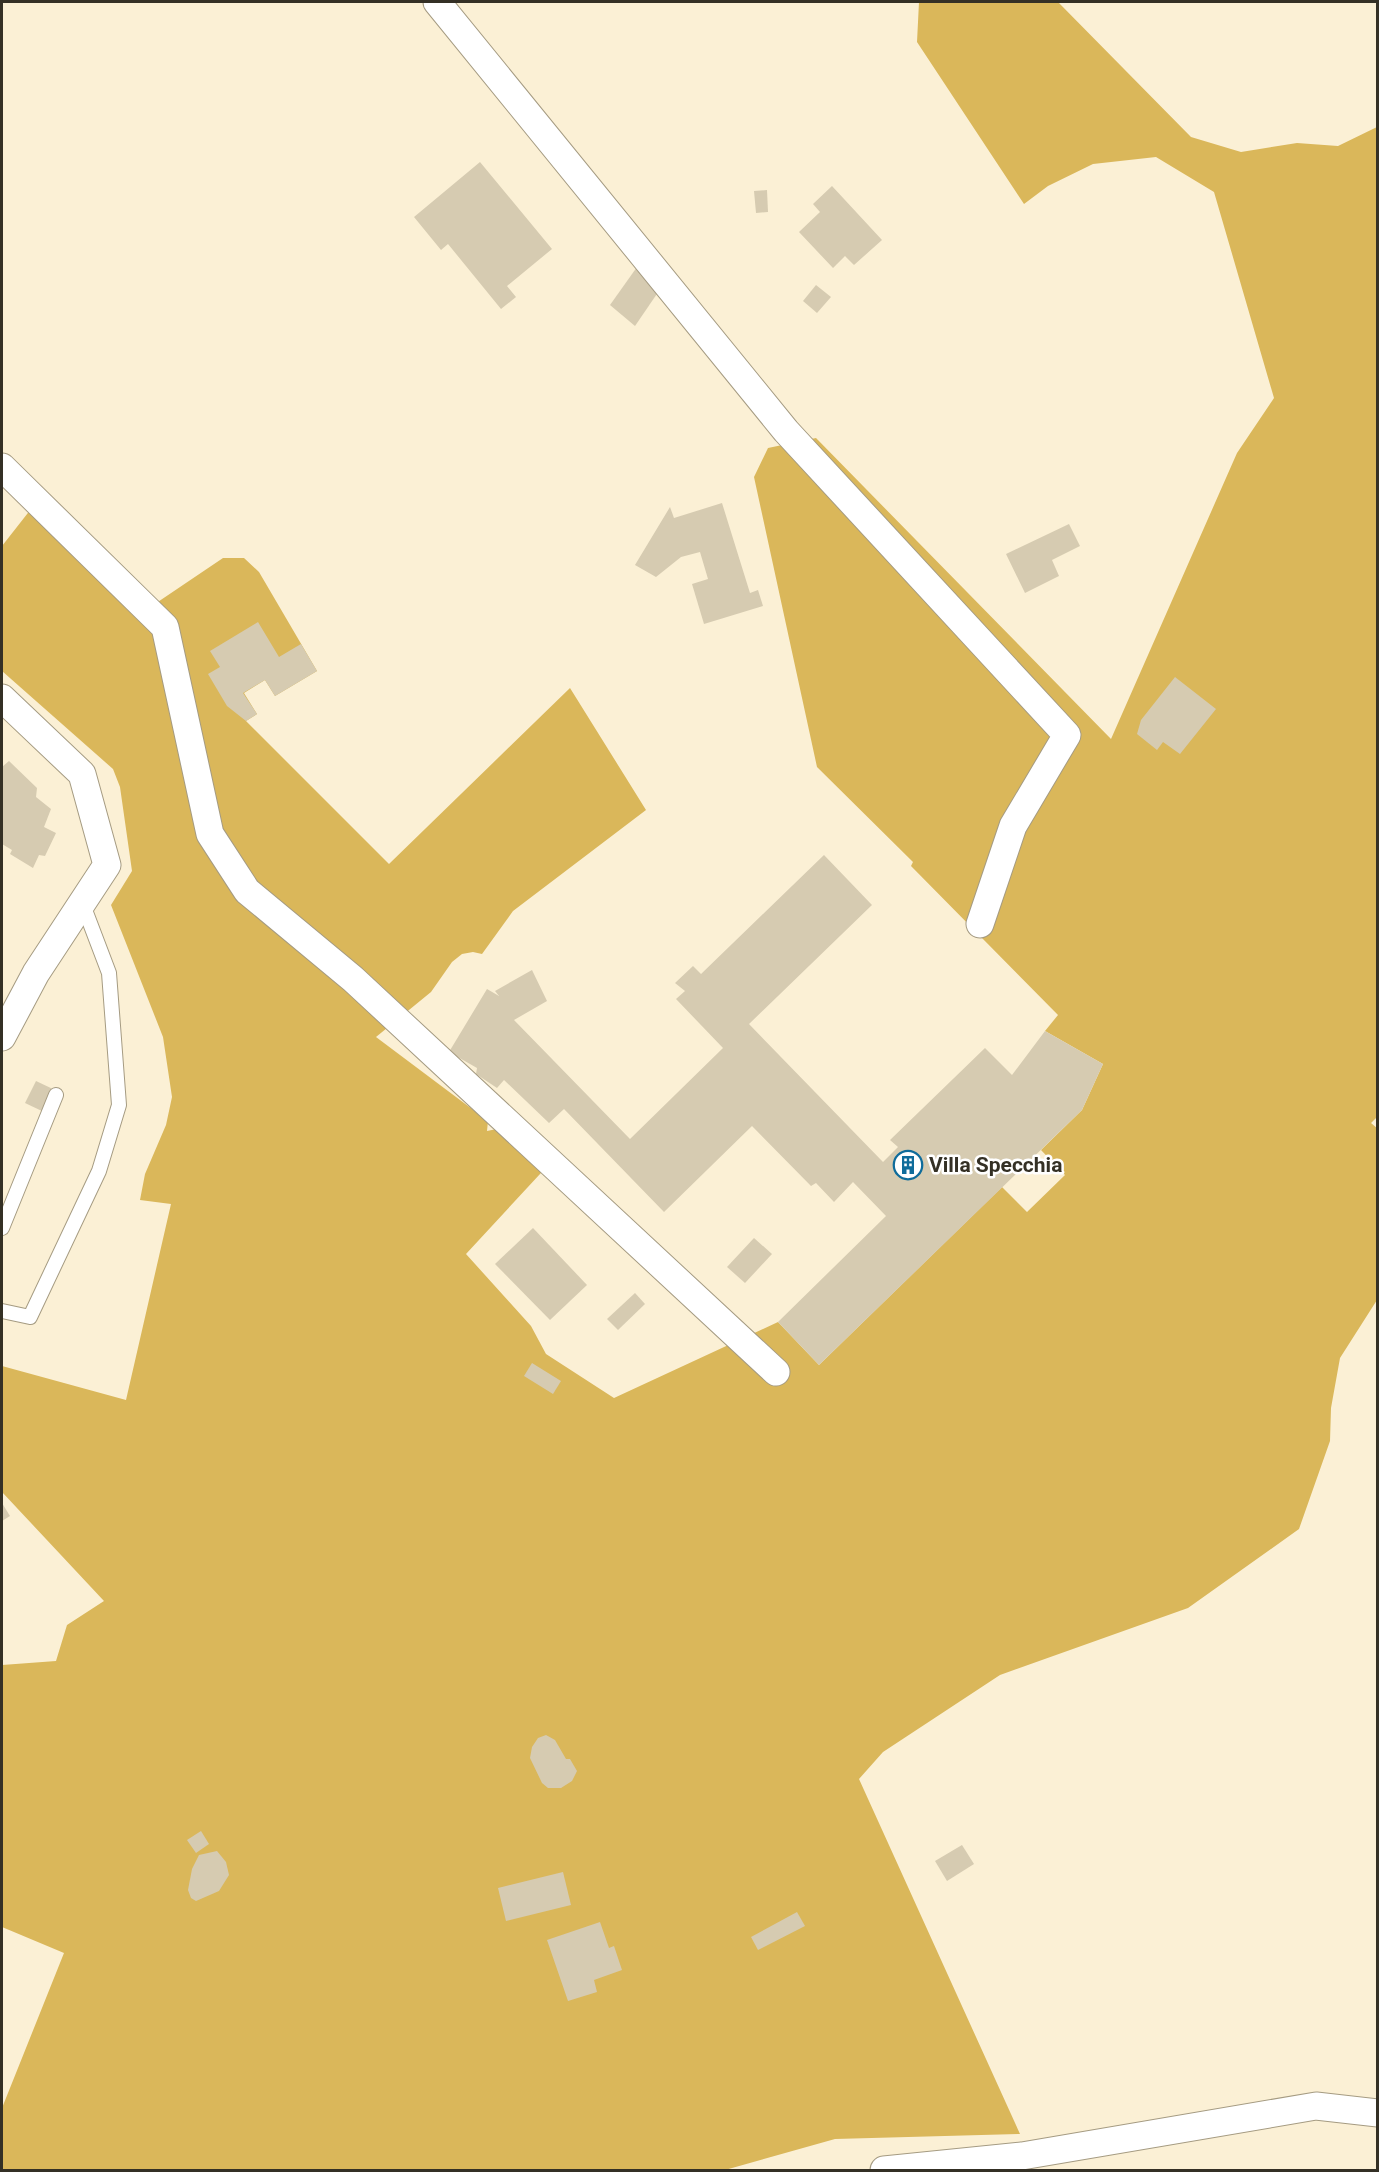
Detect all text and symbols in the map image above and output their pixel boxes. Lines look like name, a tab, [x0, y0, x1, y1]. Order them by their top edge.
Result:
building icon: Villa Specchia	[892, 1149, 924, 1181]
place label: Villa Specchia	[929, 1153, 1062, 1177]

